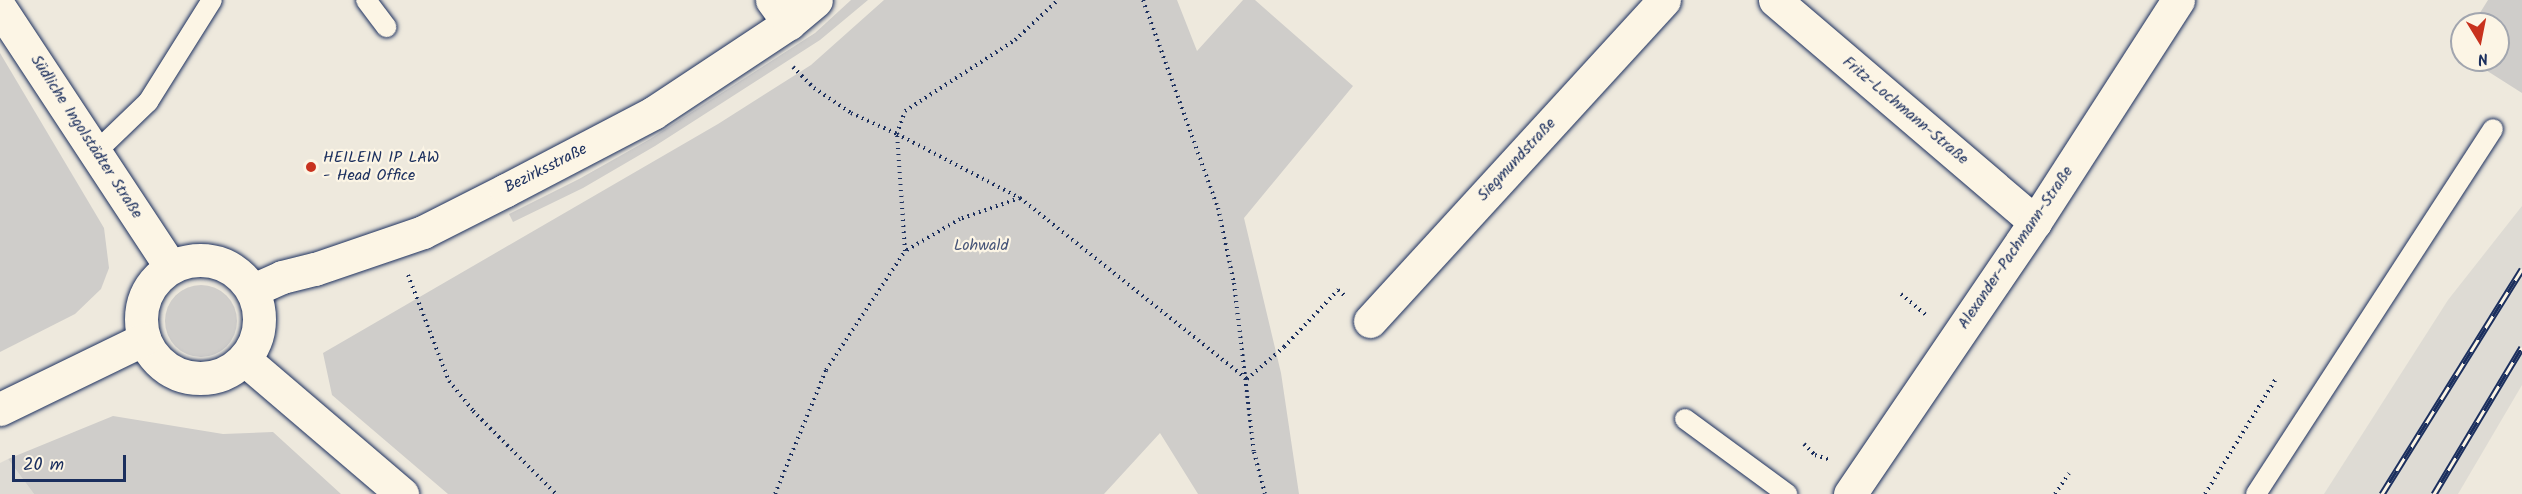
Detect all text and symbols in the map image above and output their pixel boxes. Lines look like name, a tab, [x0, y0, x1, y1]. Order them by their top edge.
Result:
north arrow	[2450, 12, 2510, 72]
text: N	[2476, 45, 2490, 71]
street label: Südliche Ingolstädter Straße	[26, 52, 146, 222]
street label: Fritz-Lochmann-Straße	[1838, 53, 1972, 169]
street label: Siegmundstraße	[1474, 115, 1560, 205]
street label: Bezirksstraße	[501, 140, 591, 198]
place label: HEILEIN IP LAW - Head Office	[323, 148, 439, 186]
marker: HEILEIN IP LAW - Head Office	[304, 160, 318, 174]
street label: Alexander-Pachmann-Straße	[1954, 163, 2078, 333]
park label: Lohwald	[954, 236, 1008, 256]
scale bar	[15, 443, 129, 481]
text: 20 m	[23, 451, 64, 480]

